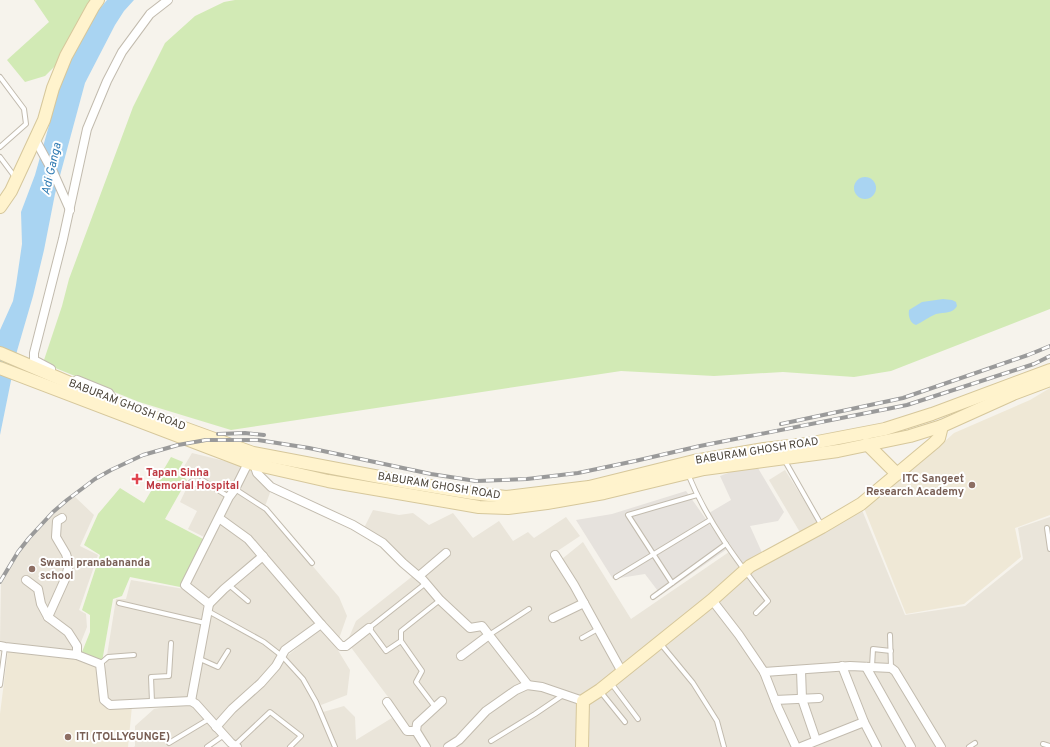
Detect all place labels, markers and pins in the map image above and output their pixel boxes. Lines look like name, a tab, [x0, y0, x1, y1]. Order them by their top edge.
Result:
place label: Tapan Sinha Memorial Hospital	[146, 466, 239, 493]
place label: ITC Sangeet Research Academy	[866, 472, 964, 499]
marker: Tapan Sinha Memorial Hospital	[131, 473, 143, 485]
marker: ITC Sangeet Research Academy	[967, 480, 977, 490]
place label: Swami pranabananda school	[40, 556, 150, 583]
marker: Swami pranabananda school	[27, 564, 37, 574]
place label: ITI (TOLLYGUNGE)	[76, 730, 170, 744]
marker: ITI (TOLLYGUNGE)	[63, 732, 73, 742]

